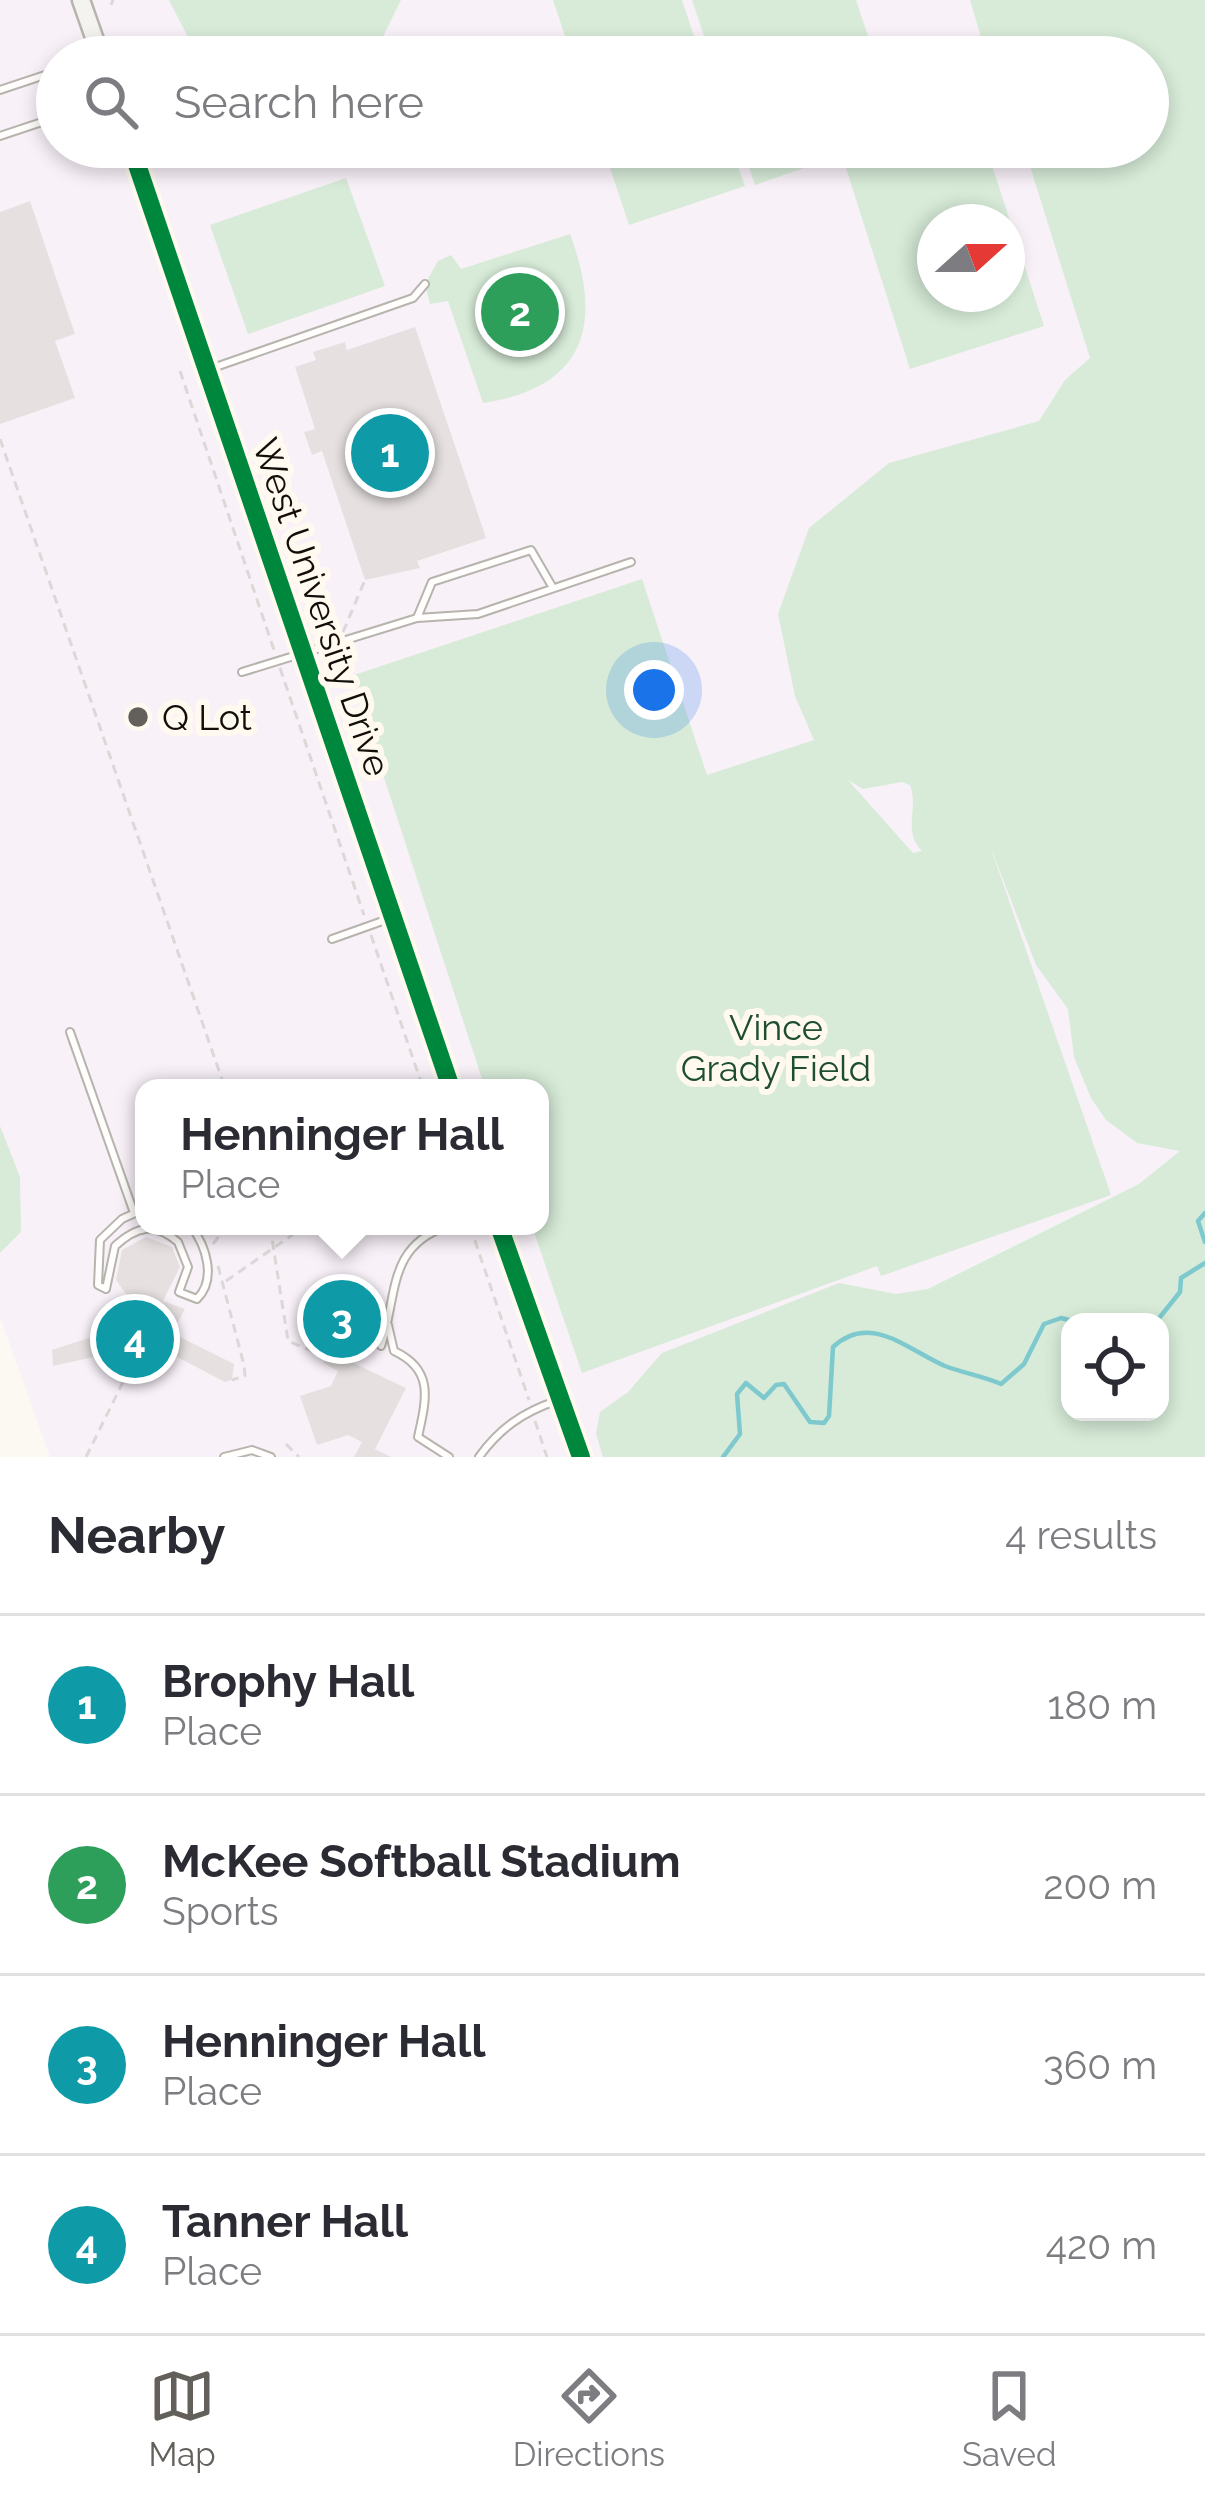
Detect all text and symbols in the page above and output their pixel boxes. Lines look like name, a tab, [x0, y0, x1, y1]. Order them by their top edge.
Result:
search box	[36, 36, 1169, 168]
icon: search	[78, 69, 144, 135]
text: Search here	[174, 76, 424, 129]
north arrow	[917, 204, 1025, 312]
pin: 2	[481, 267, 559, 357]
pin: 1	[351, 408, 429, 498]
street label: West University Drive	[245, 433, 399, 781]
your location	[624, 660, 684, 720]
place label: Q Lot	[162, 696, 252, 738]
marker: Q Lot	[125, 704, 151, 730]
park label: Vince Grady Field	[681, 1006, 871, 1089]
popup	[135, 1079, 549, 1235]
text: Henninger Hall	[180, 1108, 504, 1161]
text: Place	[180, 1161, 281, 1207]
pin: 3	[303, 1274, 381, 1364]
pin: 4	[96, 1294, 174, 1384]
map controls	[1061, 1313, 1169, 1421]
button: locate	[1061, 1313, 1169, 1421]
text: Nearby	[48, 1505, 225, 1565]
text: 4 results	[1005, 1512, 1157, 1558]
text: Brophy Hall	[162, 1655, 414, 1708]
text: 1	[77, 1682, 97, 1728]
text: 180 m	[1048, 1682, 1157, 1728]
text: Place	[162, 1708, 262, 1754]
text: McKee Softball Stadium	[162, 1835, 681, 1888]
text: 2	[76, 1862, 98, 1908]
text: 200 m	[1043, 1862, 1157, 1908]
text: Sports	[162, 1888, 279, 1934]
text: Henninger Hall	[162, 2015, 485, 2068]
text: 3	[76, 2042, 98, 2088]
text: 360 m	[1043, 2042, 1157, 2088]
text: Place	[162, 2068, 262, 2114]
text: Tanner Hall	[162, 2195, 408, 2248]
text: 4	[76, 2222, 98, 2268]
text: 420 m	[1046, 2222, 1157, 2268]
text: Place	[162, 2248, 262, 2294]
tab: Map	[149, 2363, 216, 2474]
tab: Directions	[513, 2363, 665, 2474]
tab: Saved	[962, 2363, 1056, 2474]

